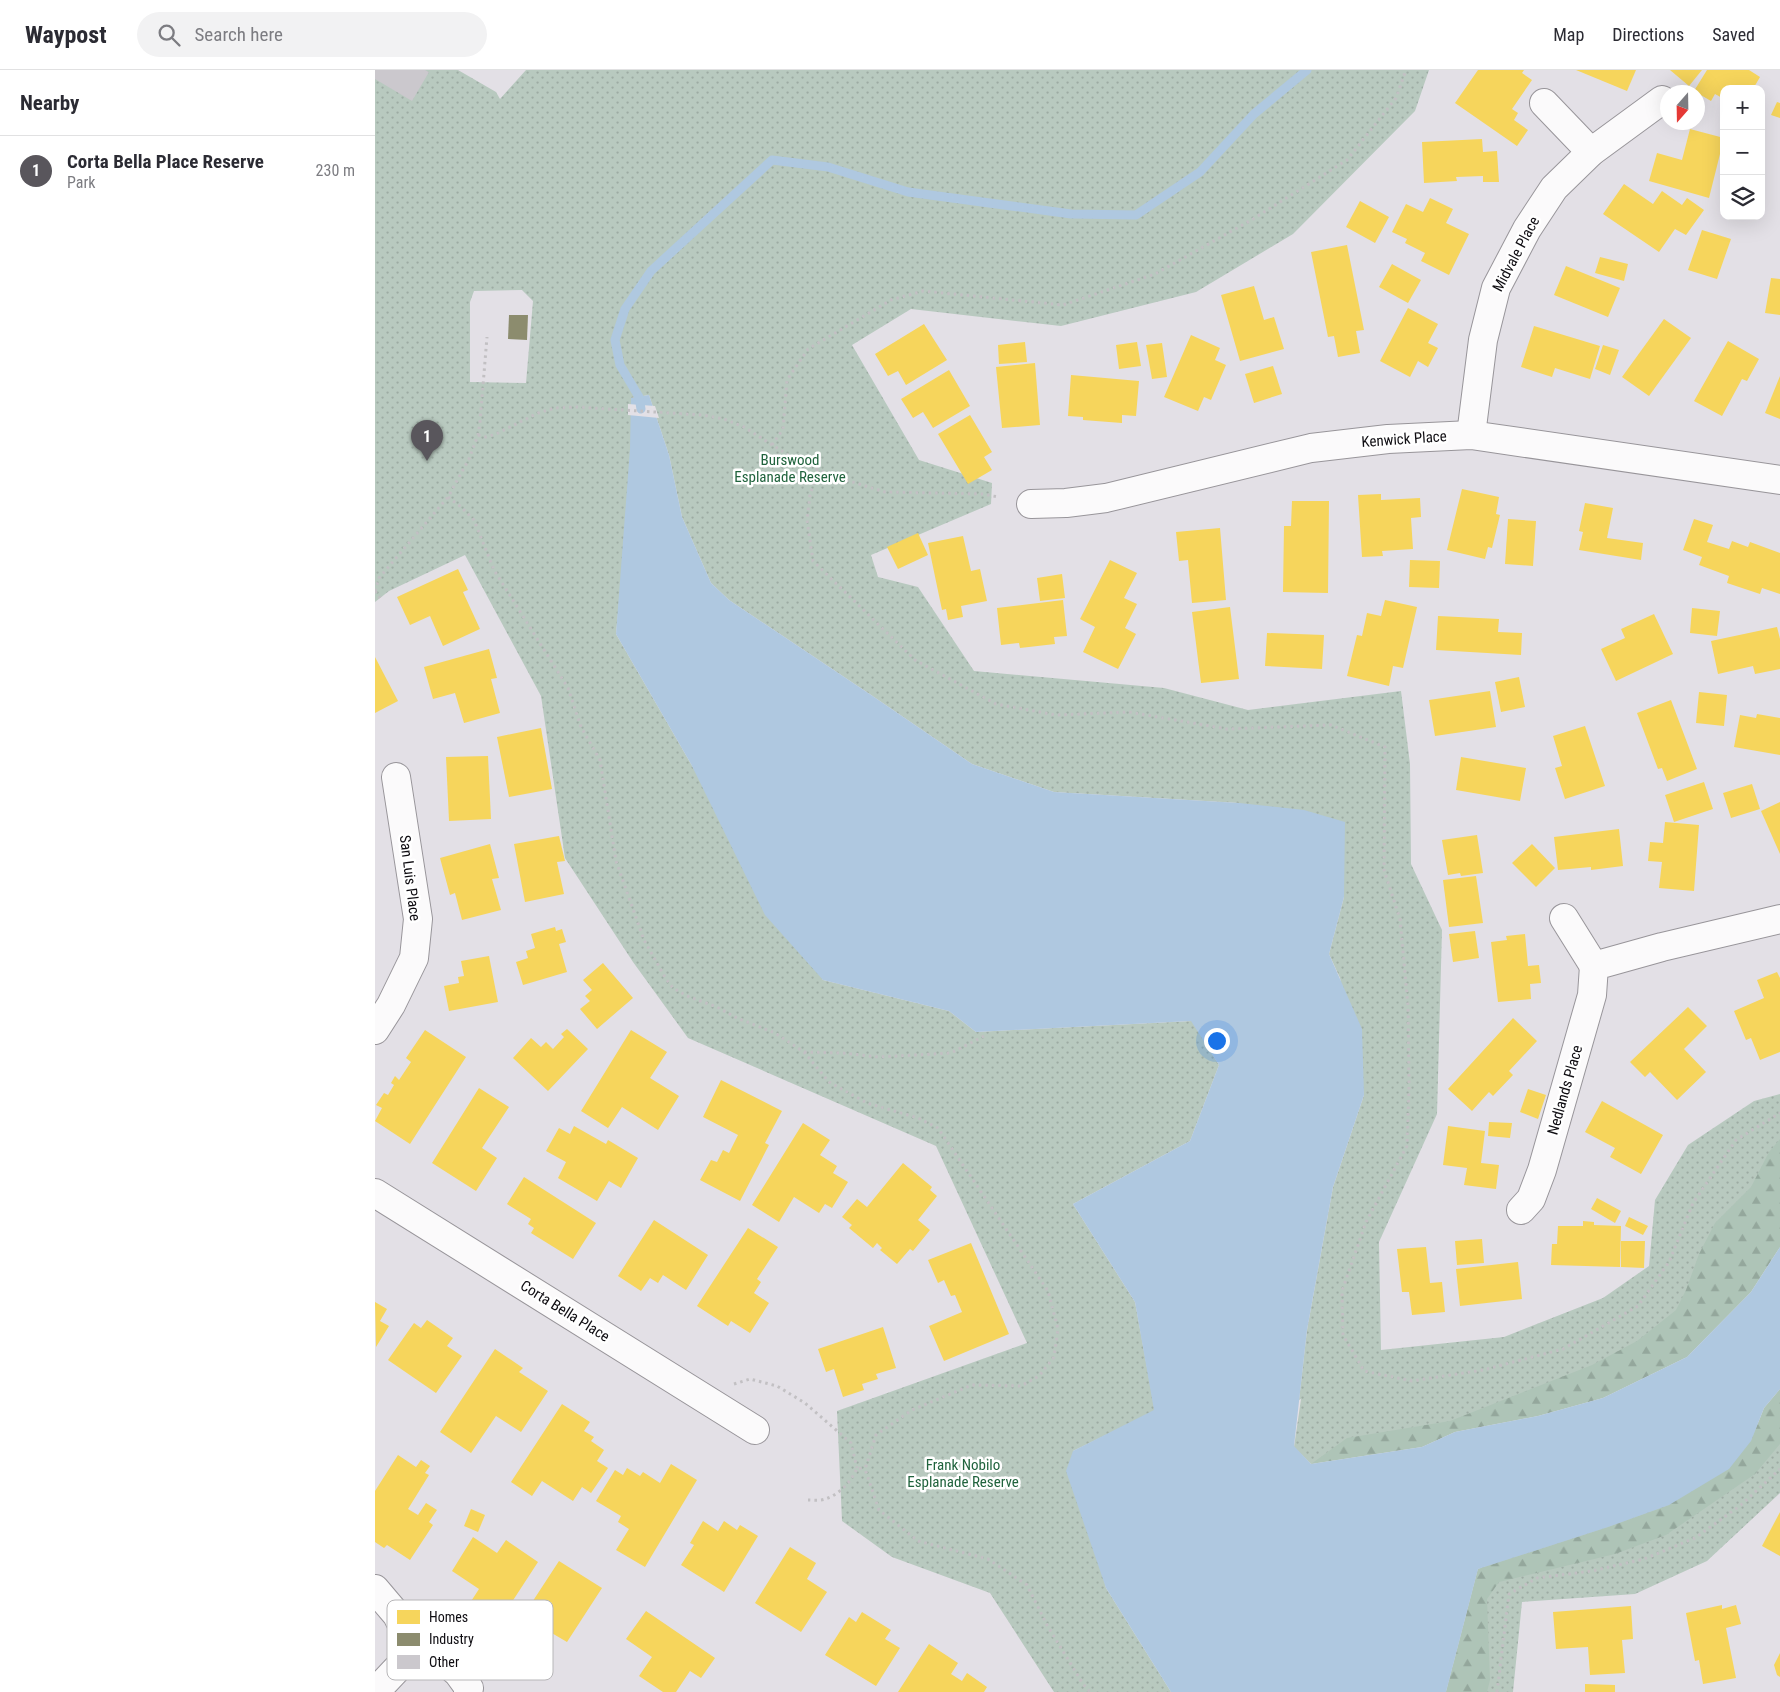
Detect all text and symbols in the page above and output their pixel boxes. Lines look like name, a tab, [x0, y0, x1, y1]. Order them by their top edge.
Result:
search box	[137, 12, 487, 57]
text: Waypost	[25, 21, 107, 49]
icon: search	[155, 21, 183, 49]
text: Search here	[195, 23, 283, 46]
text: Map	[1553, 24, 1584, 45]
text: Directions	[1612, 24, 1684, 45]
text: Saved	[1712, 24, 1755, 45]
north arrow	[1660, 85, 1705, 130]
map controls	[1720, 85, 1765, 220]
button: +	[1720, 85, 1765, 130]
text: Nearby	[20, 91, 79, 115]
button: −	[1720, 130, 1765, 175]
text: Corta Bella Place Reserve	[67, 150, 264, 173]
text: 1	[32, 161, 40, 180]
text: 230 m	[316, 161, 355, 180]
text: Park	[67, 173, 96, 192]
button: layers	[1720, 175, 1765, 220]
street label: Midvale Place	[1489, 213, 1543, 295]
pin: 1	[411, 420, 443, 461]
street label: Kenwick Place	[1361, 427, 1447, 451]
park label: Burswood Esplanade Reserve	[734, 451, 846, 486]
street label: San Luis Place	[396, 834, 424, 922]
your location	[1204, 1028, 1230, 1054]
street label: Nedlands Place	[1544, 1043, 1586, 1137]
street label: Corta Bella Place	[517, 1276, 613, 1346]
park label: Frank Nobilo Esplanade Reserve	[907, 1456, 1019, 1491]
legend	[387, 1600, 553, 1680]
text: Homes	[429, 1609, 468, 1625]
text: Industry	[429, 1631, 474, 1647]
text: Other	[429, 1654, 459, 1670]

